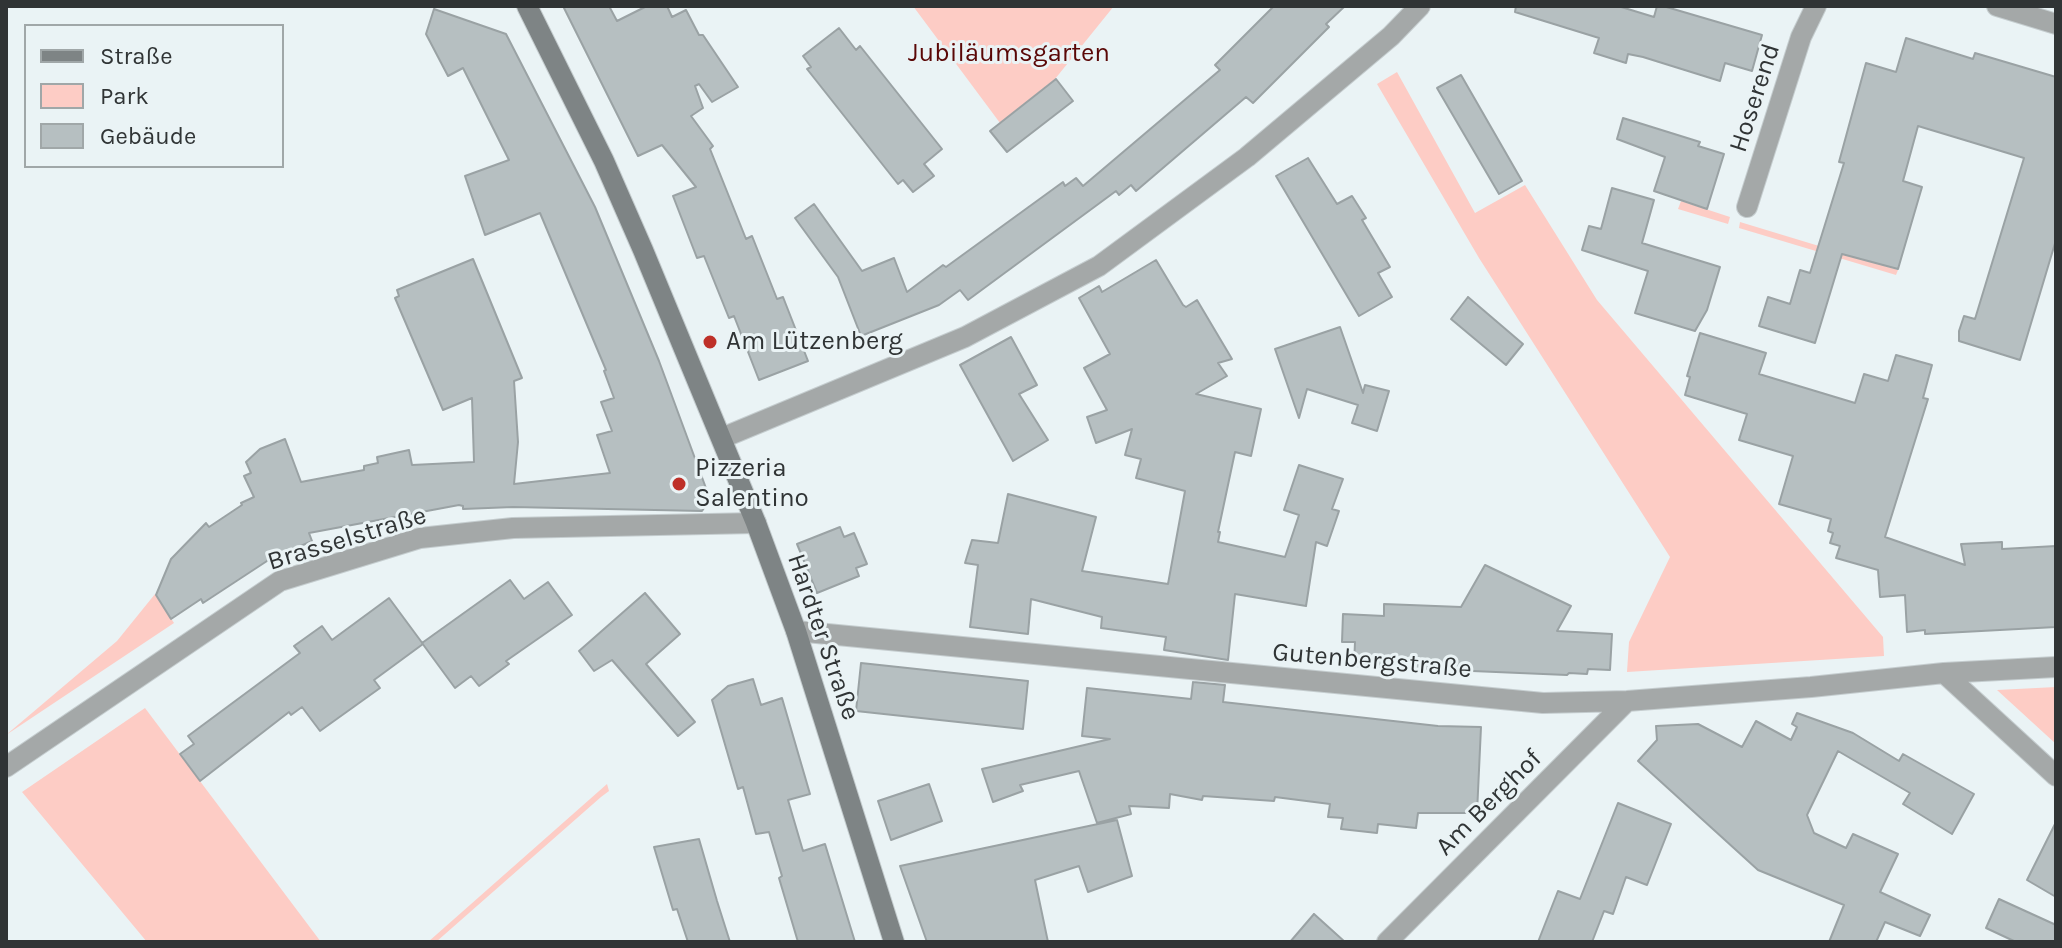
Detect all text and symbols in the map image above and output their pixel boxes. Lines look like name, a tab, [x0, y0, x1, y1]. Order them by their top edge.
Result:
legend	[24, 24, 284, 168]
park label: Jubiläumsgarten	[908, 38, 1110, 70]
street label: Hoserend	[1723, 40, 1787, 156]
text: Straße	[100, 42, 172, 70]
text: Park	[100, 82, 149, 110]
text: Gebäude	[100, 122, 196, 150]
place label: Am Lützenberg	[726, 326, 903, 358]
marker: Am Lützenberg	[701, 333, 719, 351]
place label: Pizzeria Salentino	[695, 453, 809, 514]
marker: Pizzeria Salentino	[670, 475, 688, 493]
street label: Brasselstraße	[264, 500, 430, 578]
street label: Hardter Straße	[780, 550, 866, 724]
street label: Gutenbergstraße	[1271, 637, 1473, 685]
street label: Am Berghof	[1429, 743, 1549, 863]

